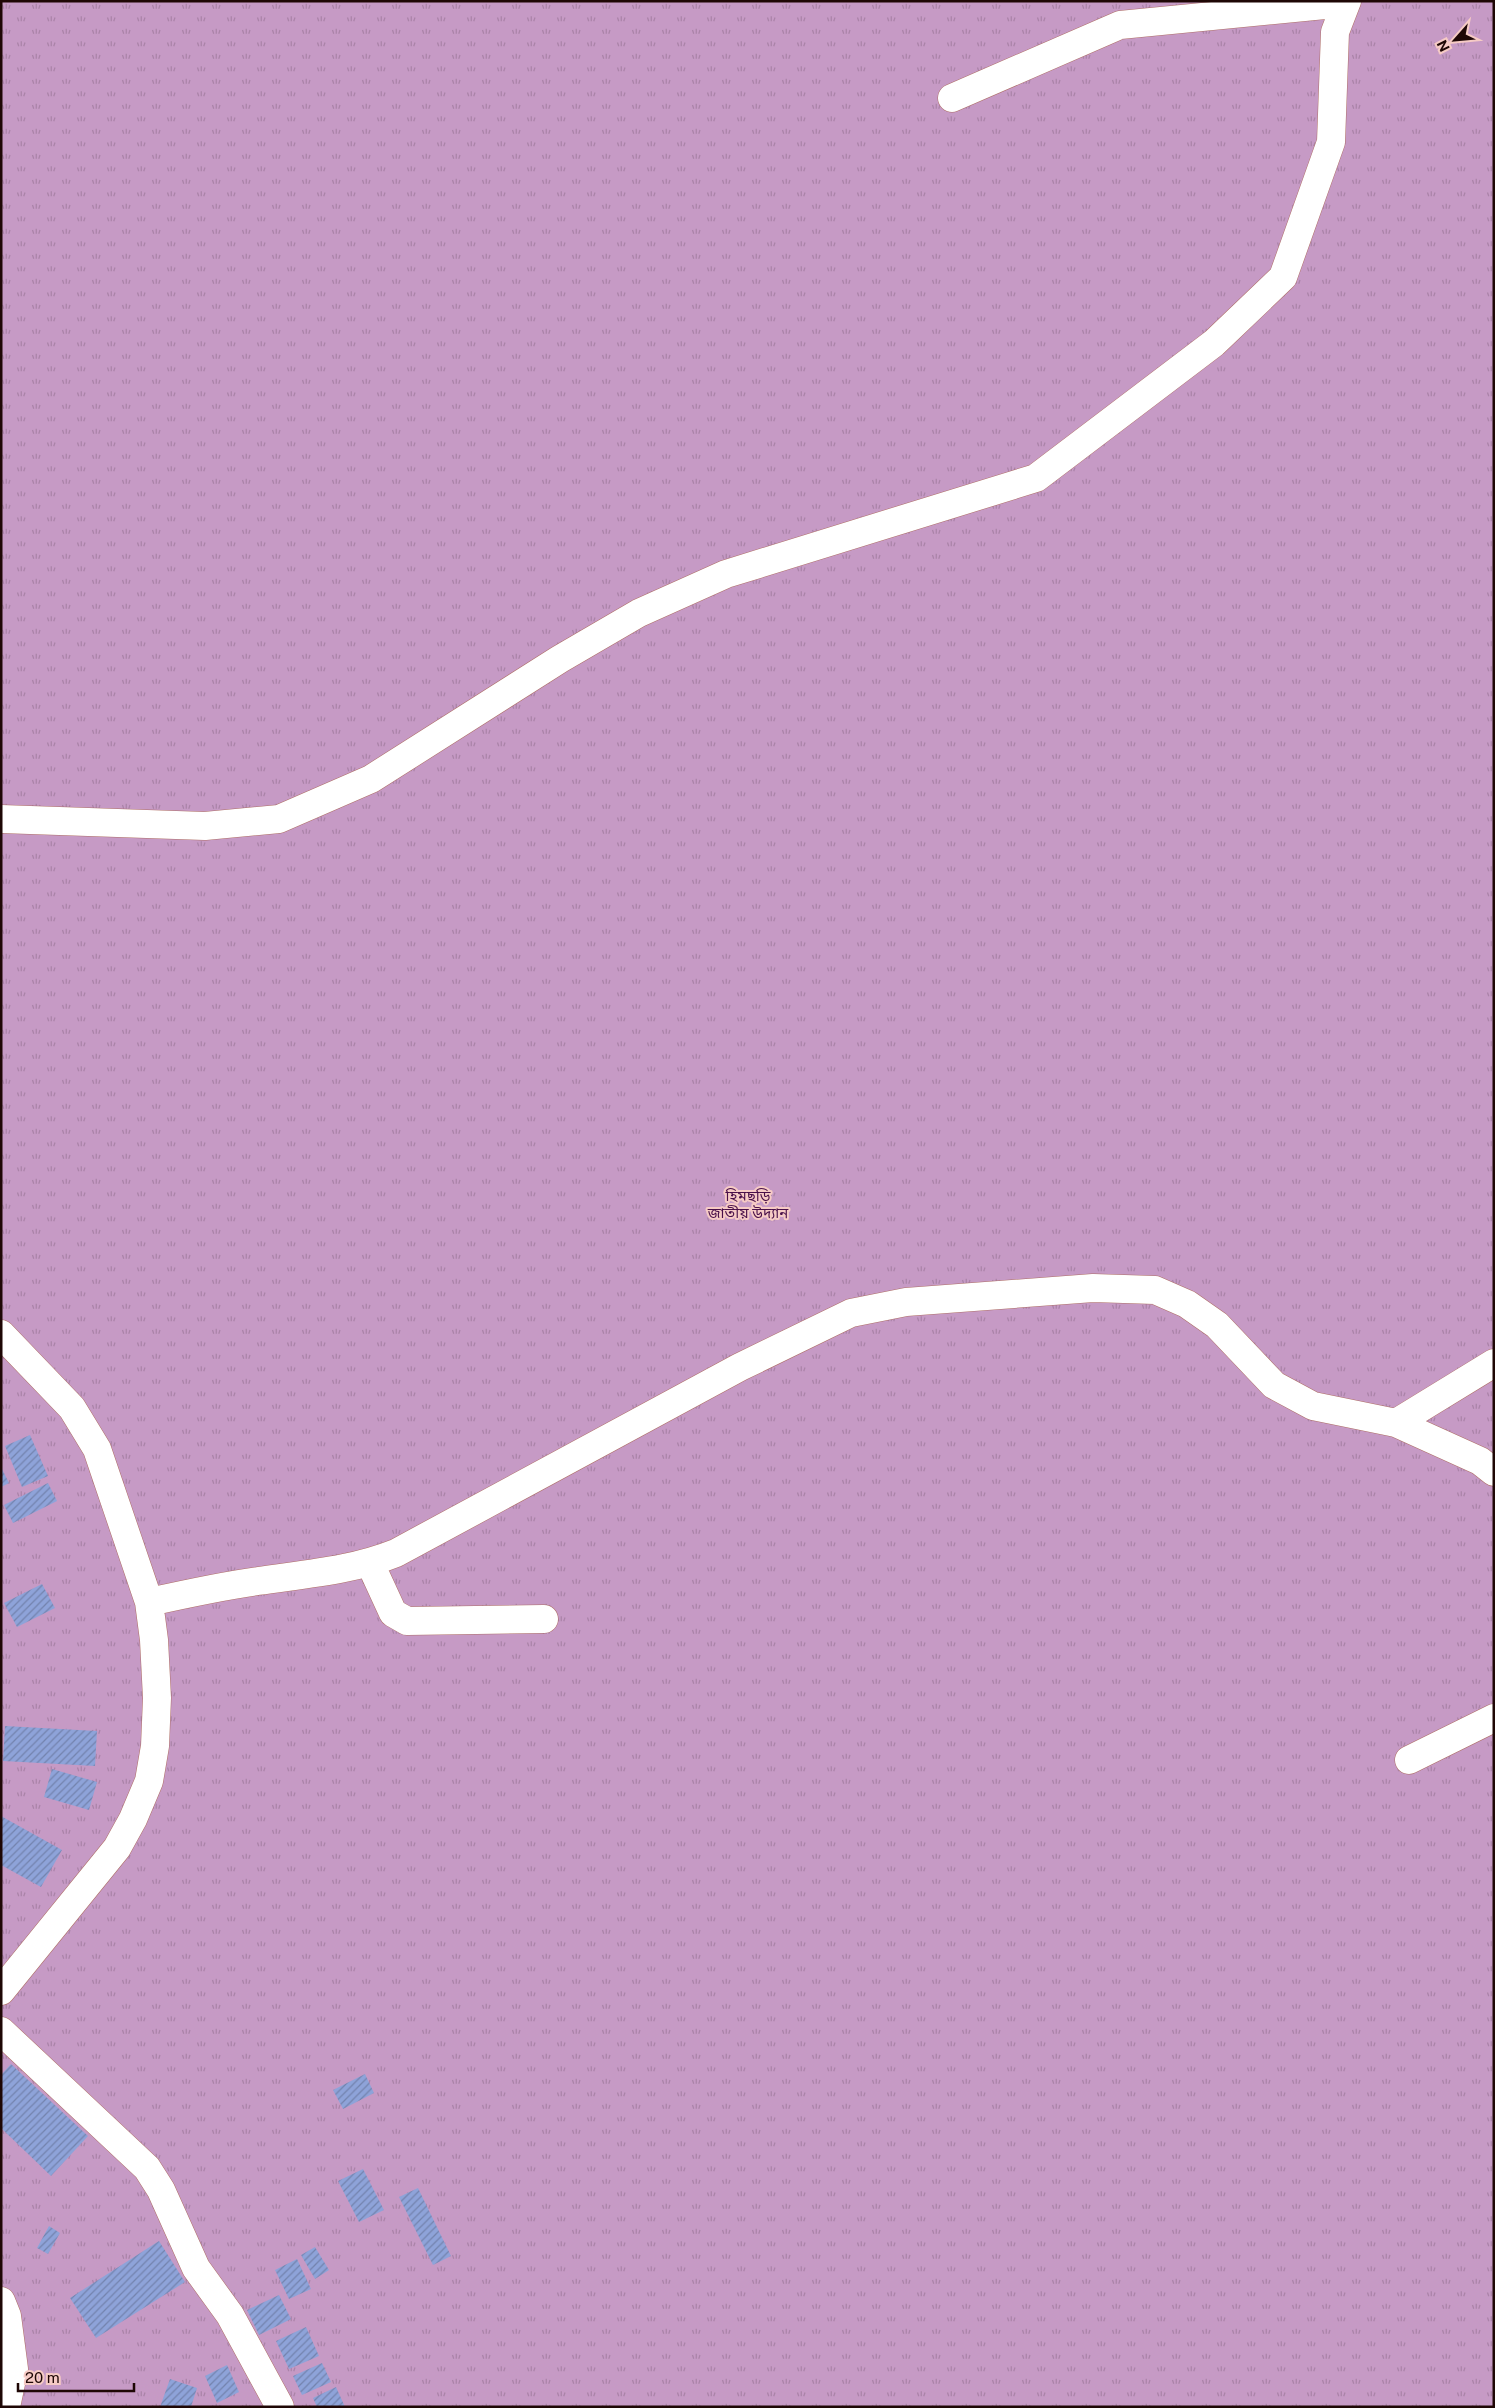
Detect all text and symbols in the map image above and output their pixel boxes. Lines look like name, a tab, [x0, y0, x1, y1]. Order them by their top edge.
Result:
north arrow	[1430, 15, 1480, 65]
text: N	[1434, 37, 1453, 54]
park label: হিমছড়ি জাতীয় উদ্যান	[707, 1187, 789, 1221]
scale bar	[18, 2360, 134, 2392]
text: 20 m	[25, 2369, 60, 2386]

